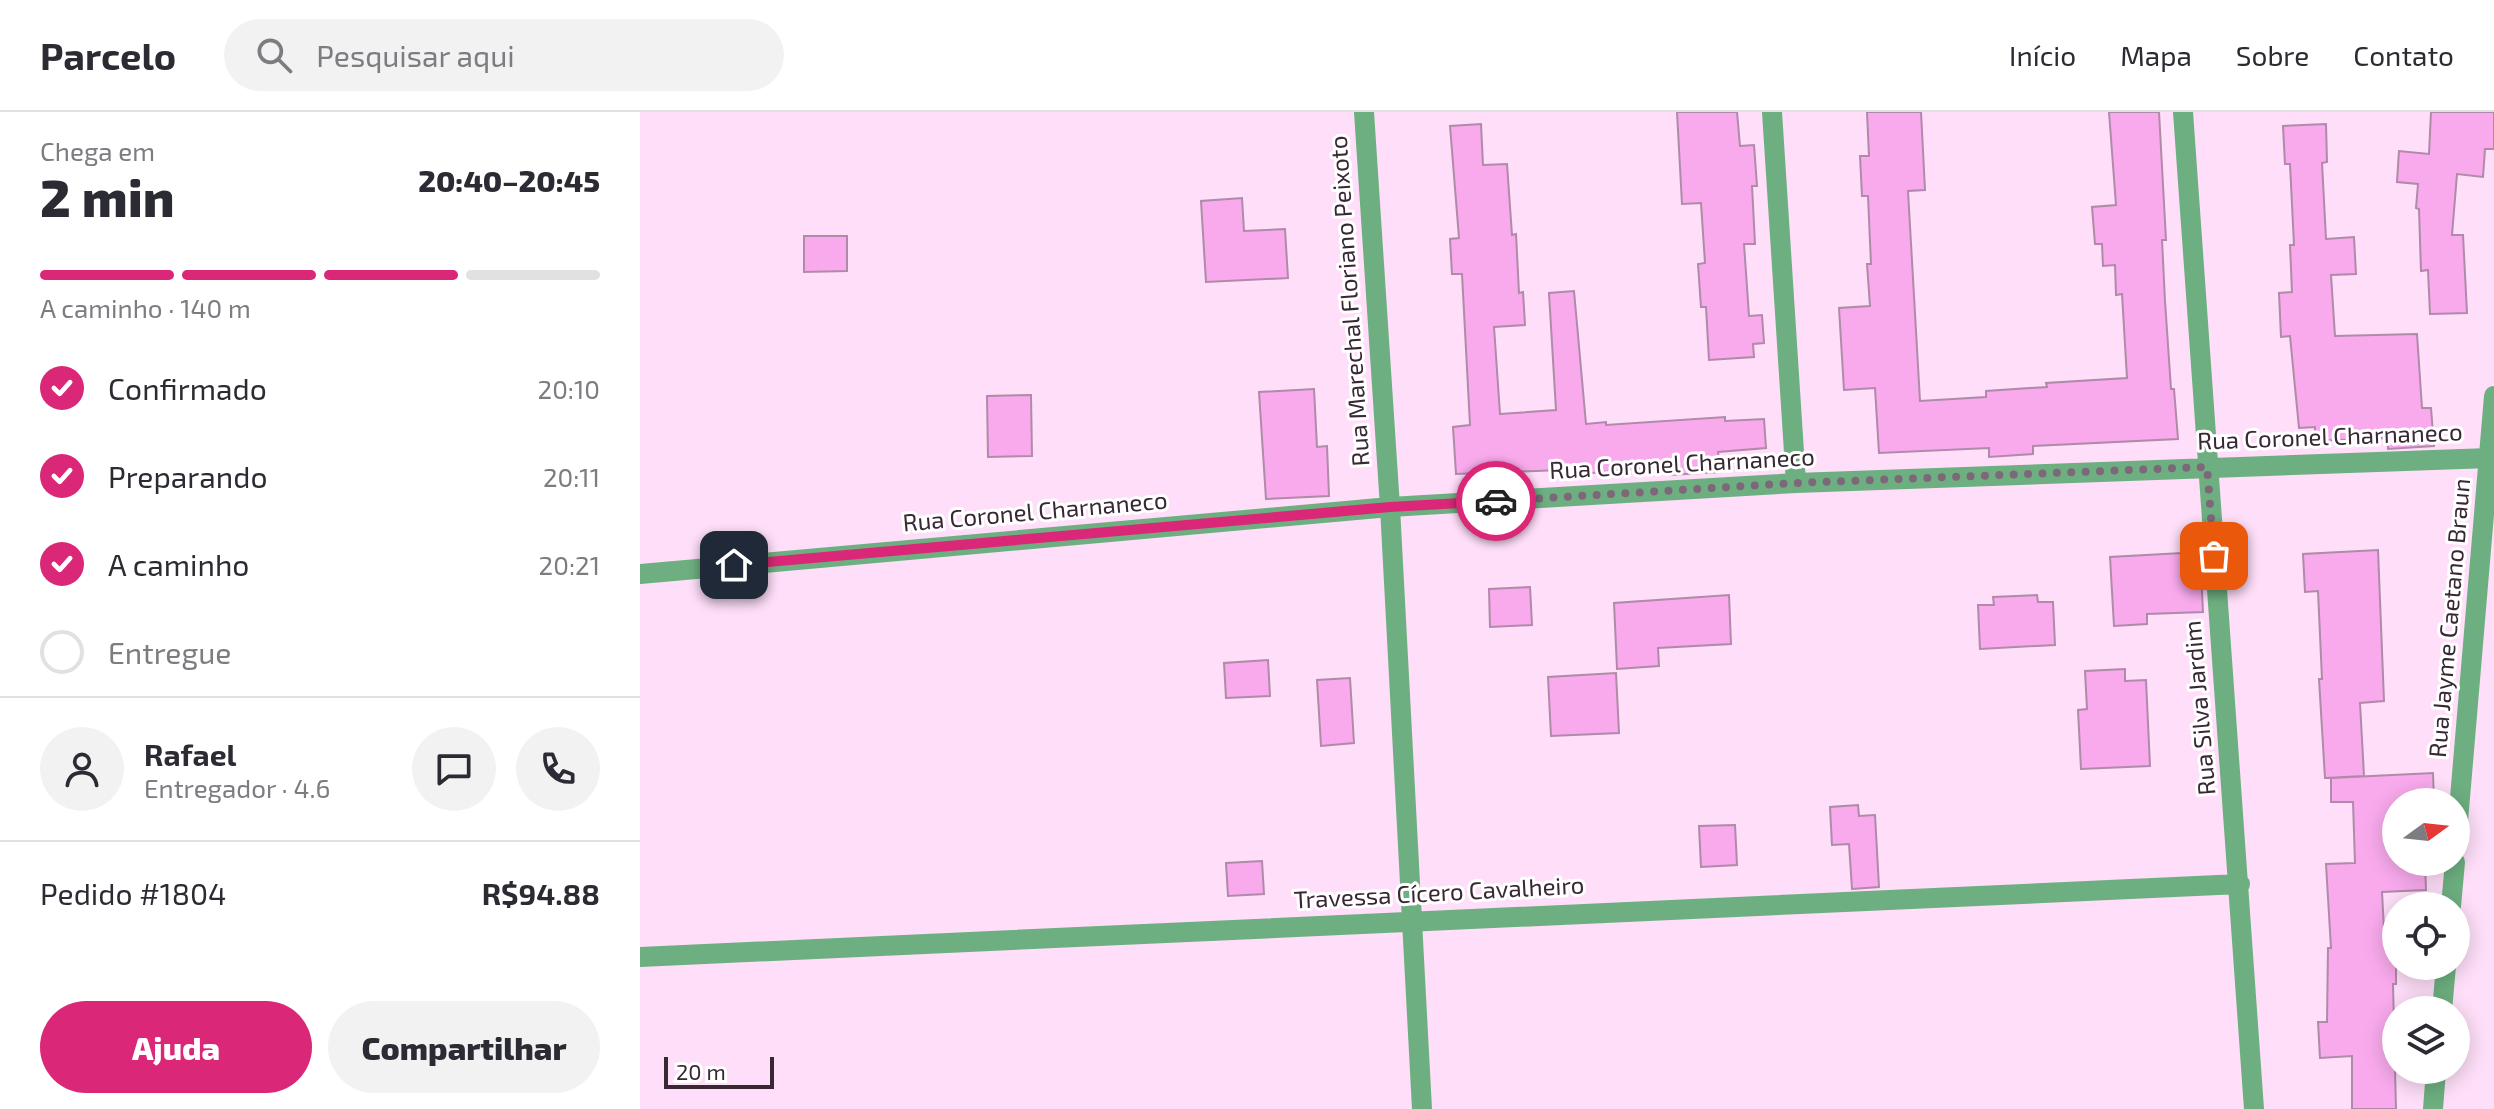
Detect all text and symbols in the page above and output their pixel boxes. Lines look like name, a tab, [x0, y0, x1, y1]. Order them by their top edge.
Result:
search box	[224, 19, 784, 91]
text: Parcelo	[40, 32, 176, 78]
icon: search	[252, 33, 296, 77]
text: Pesquisar aqui	[316, 37, 515, 73]
text: Início	[2009, 38, 2076, 72]
text: Mapa	[2120, 38, 2192, 72]
text: Sobre	[2236, 38, 2309, 72]
text: Contato	[2353, 38, 2454, 72]
text: Chega em	[40, 135, 155, 166]
street label: Rua Marechal Floriano Peixoto	[1322, 135, 1375, 467]
text: 20:40–20:45	[418, 162, 600, 198]
text: 2 min	[40, 165, 175, 227]
text: A caminho · 140 m	[40, 292, 251, 323]
icon: check	[40, 366, 84, 410]
text: Confirmado	[108, 370, 267, 406]
text: 20:10	[538, 373, 600, 404]
street label: Rua Coronel Charnaneco	[2197, 416, 2463, 455]
street label: Rua Coronel Charnaneco	[1549, 441, 1815, 484]
icon: check	[40, 454, 84, 498]
text: Preparando	[108, 458, 267, 494]
text: 20:11	[543, 461, 600, 492]
courier	[1456, 461, 1536, 541]
street label: Rua Jayme Caetano Braun	[2422, 477, 2475, 759]
icon: car	[1474, 479, 1518, 523]
street label: Rua Coronel Charnaneco	[901, 484, 1168, 537]
pin	[2180, 522, 2248, 590]
pin	[700, 531, 768, 599]
icon: bag	[2192, 534, 2236, 578]
icon: check	[40, 542, 84, 586]
icon: home	[712, 543, 756, 587]
text: A caminho	[108, 546, 249, 582]
text: 20:21	[539, 549, 600, 580]
street label: Rua Silva Jardim	[2176, 620, 2221, 797]
text: Entregue	[108, 634, 231, 670]
button: person	[40, 727, 124, 811]
button: chat	[412, 727, 496, 811]
button: phone	[516, 727, 600, 811]
text: Rafael	[144, 736, 236, 772]
text: Entregador · 4.6	[144, 772, 330, 803]
north arrow	[2382, 788, 2470, 876]
map controls	[2382, 788, 2470, 1084]
street label: Travessa Cícero Cavalheiro	[1293, 869, 1585, 914]
text: Pedido #1804	[40, 875, 226, 911]
text: R$94.88	[482, 875, 600, 911]
button: locate	[2382, 892, 2470, 980]
button: layers	[2382, 996, 2470, 1084]
button: Ajuda	[40, 1001, 312, 1093]
button: Compartilhar	[328, 1001, 600, 1093]
scale bar	[664, 1053, 774, 1089]
text: 20 m	[676, 1058, 726, 1084]

